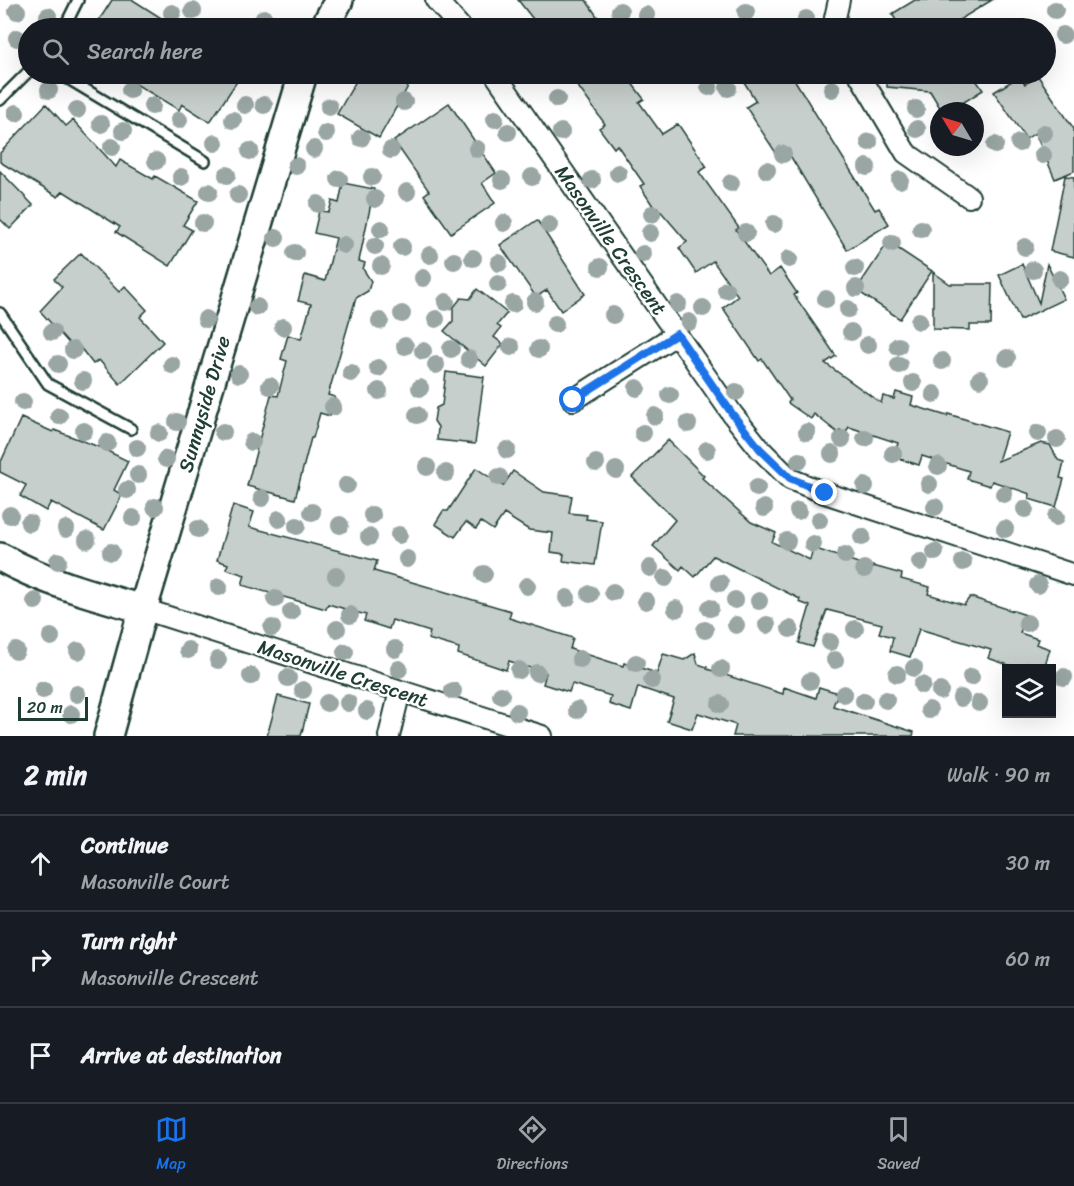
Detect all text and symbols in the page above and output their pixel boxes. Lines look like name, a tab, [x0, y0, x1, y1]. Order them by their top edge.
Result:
search box	[18, 18, 1056, 84]
text: Search here	[87, 32, 203, 71]
icon: search	[39, 35, 72, 68]
north arrow	[930, 102, 984, 156]
street label: Masonville Crescent	[545, 158, 676, 323]
street label: Sunnyside Drive	[168, 332, 241, 476]
route start	[559, 386, 585, 412]
route end	[811, 479, 837, 505]
street label: Masonville Crescent	[253, 629, 433, 718]
map controls	[1002, 664, 1056, 718]
button: layers	[1002, 664, 1056, 718]
text: 20 m	[27, 693, 63, 722]
scale bar	[18, 694, 88, 722]
text: 2 min	[24, 752, 87, 798]
text: Walk · 90 m	[947, 758, 1050, 793]
text: Continue	[81, 826, 169, 865]
text: 30 m	[1006, 846, 1050, 881]
icon: ahead	[24, 847, 57, 880]
text: Masonville Court	[81, 865, 230, 900]
text: Turn right	[81, 922, 176, 961]
text: 60 m	[1005, 942, 1050, 977]
icon: right	[24, 943, 57, 976]
text: Masonville Crescent	[81, 961, 259, 996]
text: Arrive at destination	[81, 1036, 282, 1075]
icon: arrive	[24, 1039, 57, 1072]
tab: Map	[155, 1113, 188, 1178]
tab: Directions	[497, 1113, 568, 1178]
tab: Saved	[877, 1113, 919, 1178]

